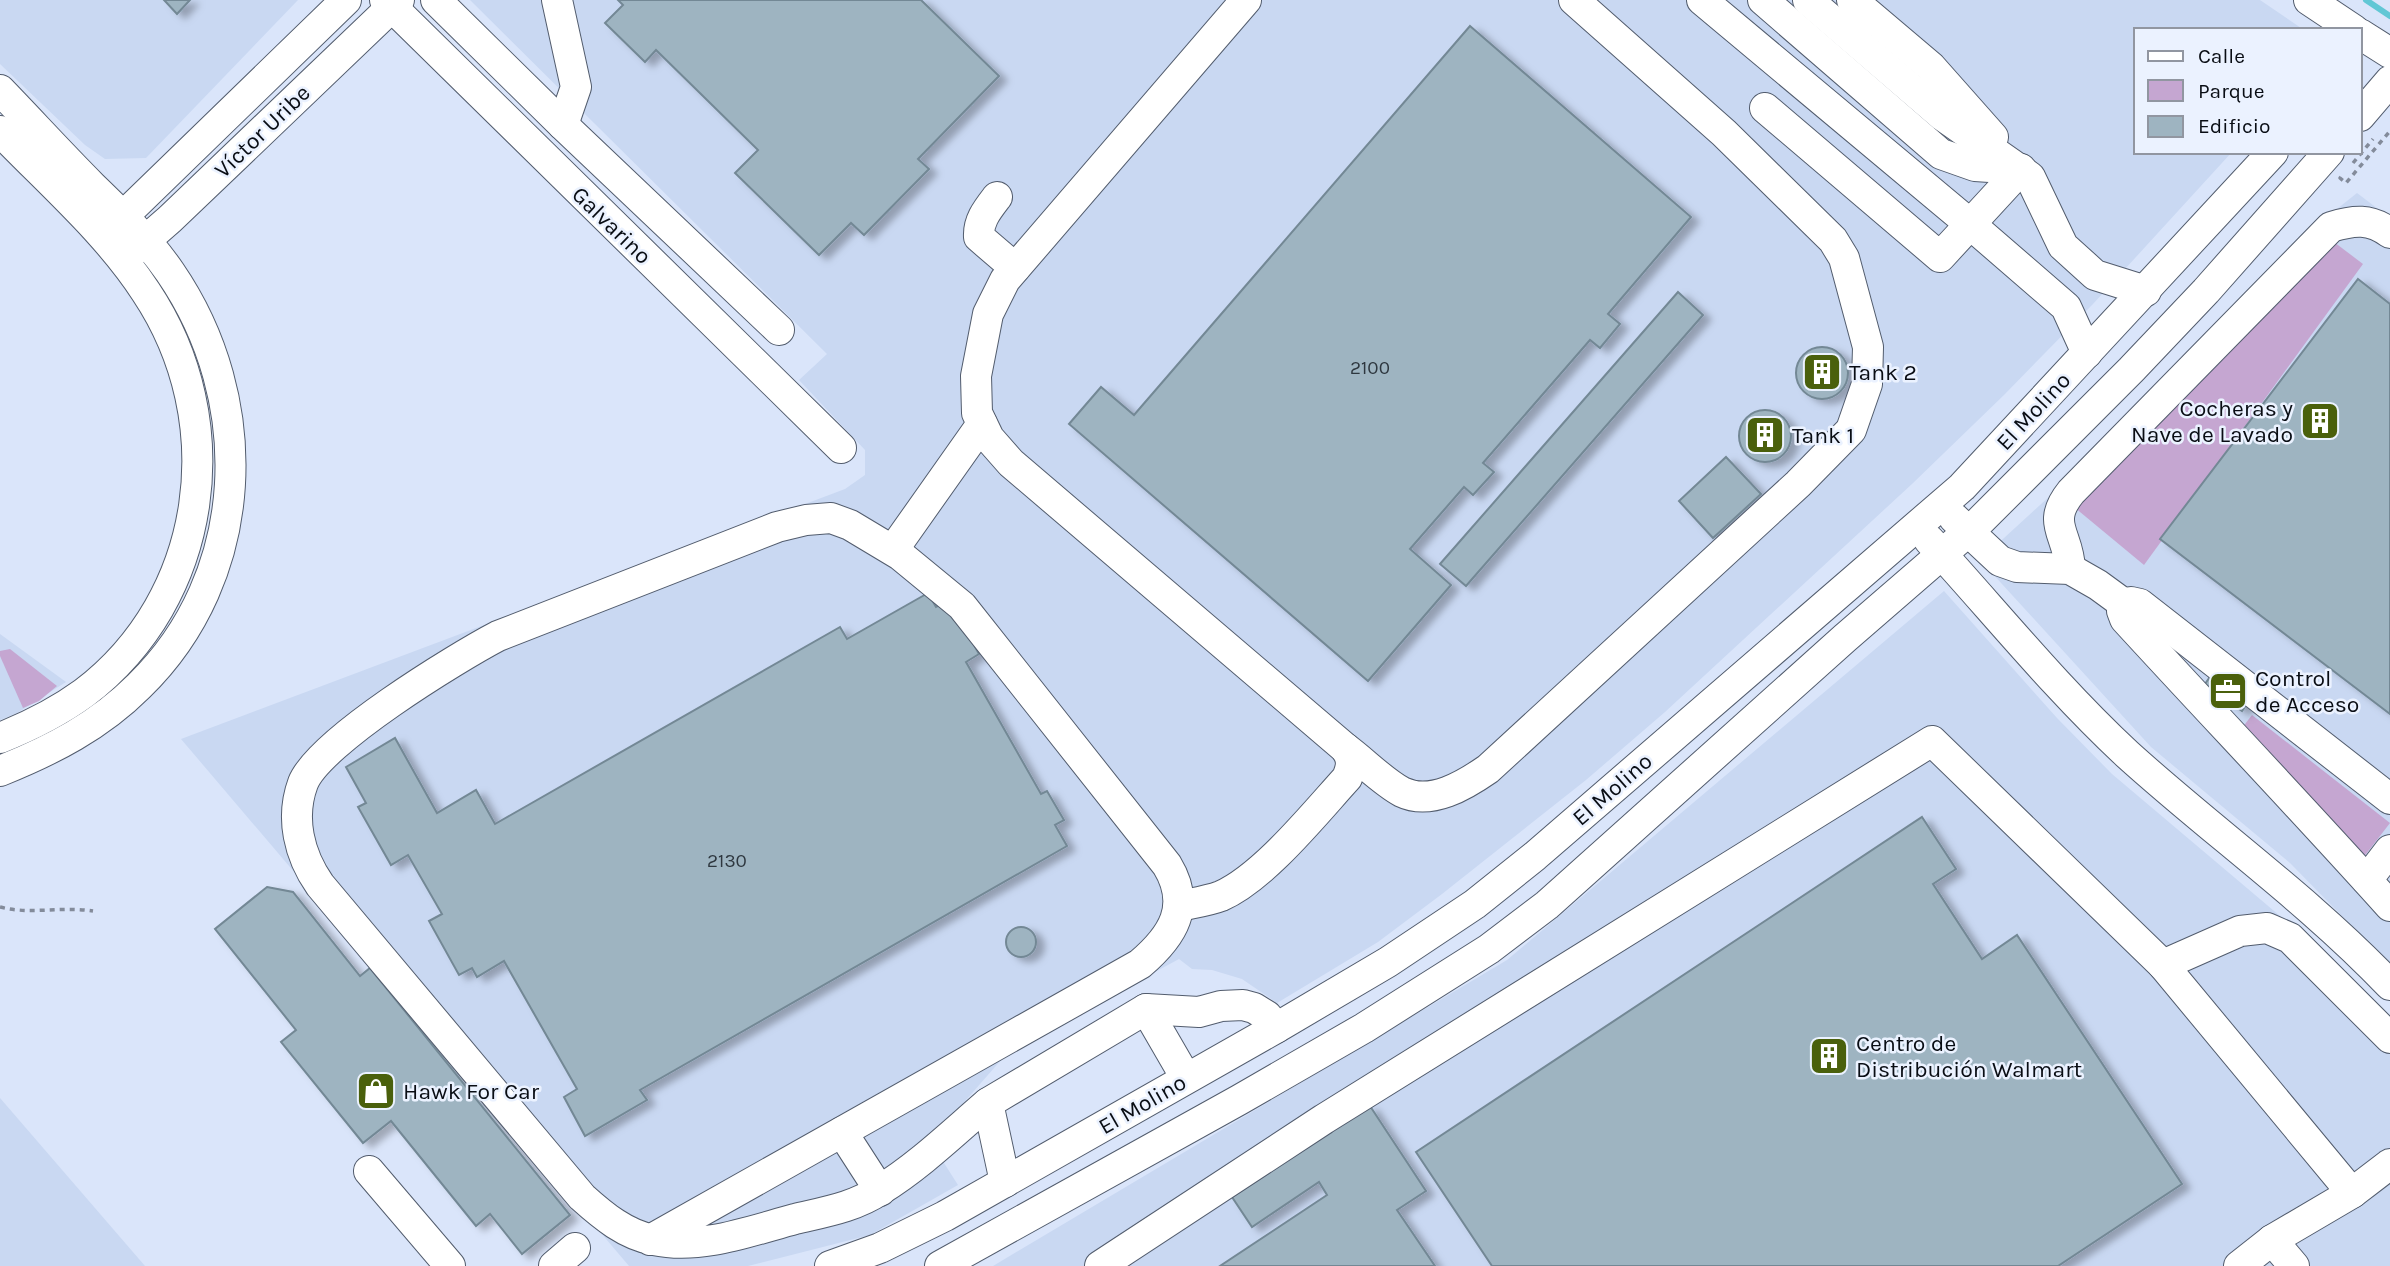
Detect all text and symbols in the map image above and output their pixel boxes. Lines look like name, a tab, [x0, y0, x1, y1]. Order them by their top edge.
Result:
legend	[2134, 28, 2362, 154]
text: Calle	[2198, 44, 2245, 68]
street label: Víctor Uribe	[209, 79, 316, 184]
text: Parque	[2198, 79, 2265, 103]
text: Edificio	[2198, 114, 2271, 138]
street label: Galvarino	[566, 181, 657, 270]
building icon: Tank 2	[1801, 351, 1843, 393]
house number: 2100	[1350, 357, 1390, 379]
place label: Tank 2	[1849, 359, 1917, 386]
street label: El Molino	[1991, 367, 2076, 456]
place label: Cocheras y Nave de Lavado	[2131, 395, 2293, 448]
building icon: Cocheras y Nave de Lavado	[2299, 400, 2341, 442]
building icon: Tank 1	[1744, 414, 1786, 456]
place label: Tank 1	[1792, 422, 1854, 449]
place label: Control de Acceso	[2255, 665, 2359, 718]
office icon: Control de Acceso	[2207, 670, 2249, 712]
street label: El Molino	[1567, 747, 1658, 831]
house number: 2130	[707, 850, 747, 872]
place label: Centro de Distribución Walmart	[1856, 1030, 2083, 1083]
building icon: Centro de Distribución Walmart	[1808, 1035, 1850, 1077]
street label: El Molino	[1094, 1069, 1191, 1140]
shop icon: Hawk For Car	[355, 1070, 397, 1112]
place label: Hawk For Car	[403, 1078, 540, 1105]

